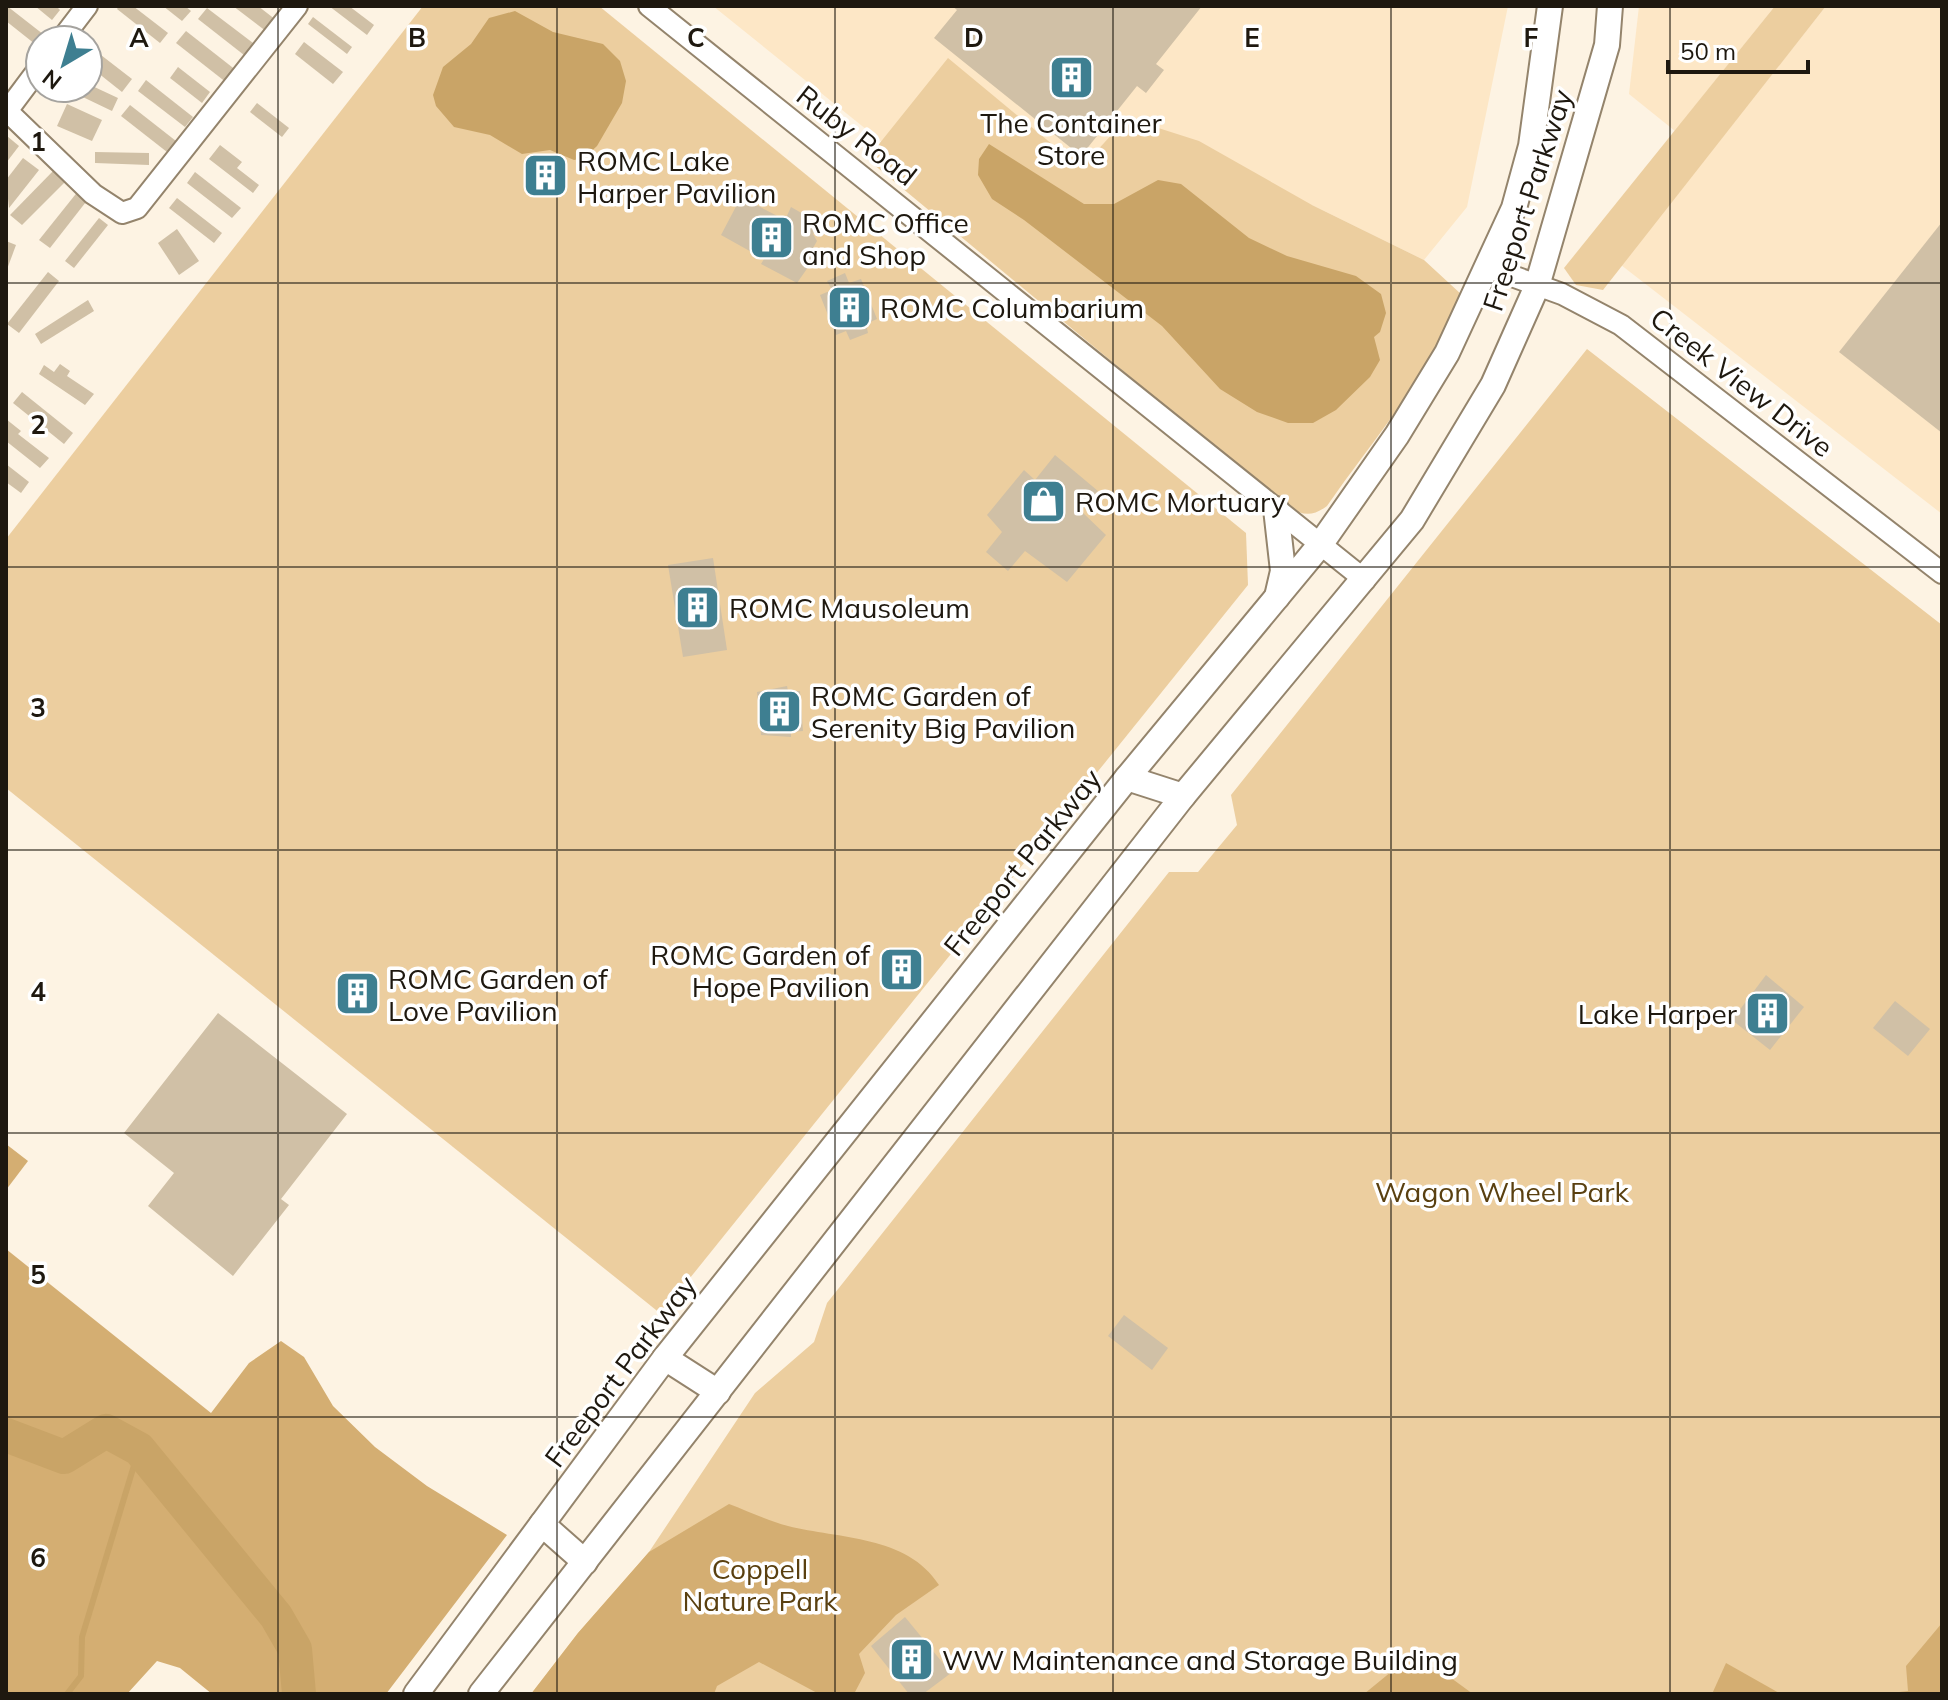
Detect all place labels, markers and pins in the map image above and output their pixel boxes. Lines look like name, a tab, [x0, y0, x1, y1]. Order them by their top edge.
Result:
building icon: The Container Store	[1047, 54, 1095, 102]
place label: The Container Store	[980, 105, 1163, 172]
place label: ROMC Lake Harper Pavilion	[577, 143, 776, 210]
building icon: ROMC Lake Harper Pavilion	[522, 152, 570, 200]
place label: ROMC Office and Shop	[802, 205, 969, 272]
building icon: ROMC Office and Shop	[747, 214, 795, 262]
building icon: ROMC Columbarium	[825, 283, 873, 331]
place label: ROMC Columbarium	[880, 290, 1144, 325]
shop icon: ROMC Mortuary	[1020, 477, 1068, 525]
place label: ROMC Mortuary	[1075, 484, 1286, 519]
building icon: ROMC Mausoleum	[674, 583, 722, 631]
place label: ROMC Mausoleum	[729, 590, 970, 625]
place label: ROMC Garden of Serenity Big Pavilion	[811, 678, 1076, 745]
building icon: ROMC Garden of Serenity Big Pavilion	[756, 687, 804, 735]
place label: ROMC Garden of Hope Pavilion	[650, 937, 871, 1004]
building icon: ROMC Garden of Hope Pavilion	[877, 946, 925, 994]
place label: ROMC Garden of Love Pavilion	[388, 961, 608, 1028]
building icon: ROMC Garden of Love Pavilion	[333, 970, 381, 1018]
building icon: Lake Harper	[1744, 989, 1792, 1037]
place label: Lake Harper	[1578, 996, 1738, 1031]
building icon: WW Maintenance and Storage Building	[887, 1635, 935, 1683]
place label: WW Maintenance and Storage Building	[942, 1642, 1458, 1677]

